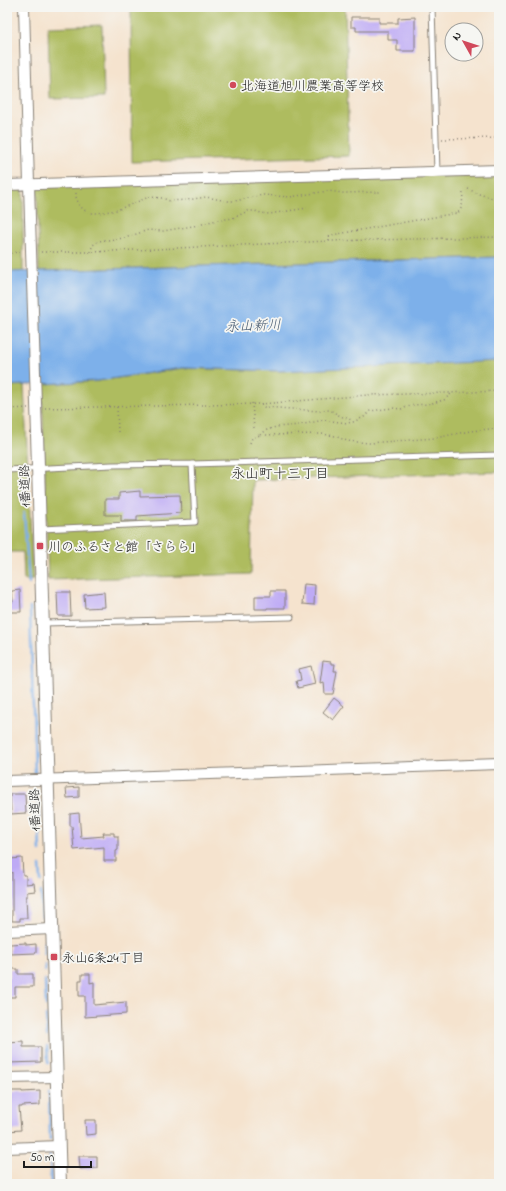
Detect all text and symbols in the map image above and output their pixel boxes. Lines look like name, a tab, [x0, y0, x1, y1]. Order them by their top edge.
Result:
north arrow	[444, 22, 484, 62]
text: N	[448, 28, 466, 44]
place label: 北海道旭川農業高等学校	[241, 77, 384, 96]
marker: 北海道旭川農業高等学校	[228, 80, 238, 90]
water label: 永山新川	[225, 315, 281, 338]
street label: 1番道路	[15, 464, 36, 508]
district label: 永山町十三丁目	[231, 464, 329, 485]
place label: 川のふるさと館「さらら」	[48, 538, 203, 557]
marker: 川のふるさと館「さらら」	[35, 541, 45, 551]
street label: 1番道路	[25, 788, 46, 832]
place label: 永山6条24丁目	[62, 949, 145, 968]
marker: 永山6条24丁目	[49, 952, 59, 962]
scale bar	[24, 1143, 91, 1169]
text: 50 m	[30, 1149, 54, 1167]

